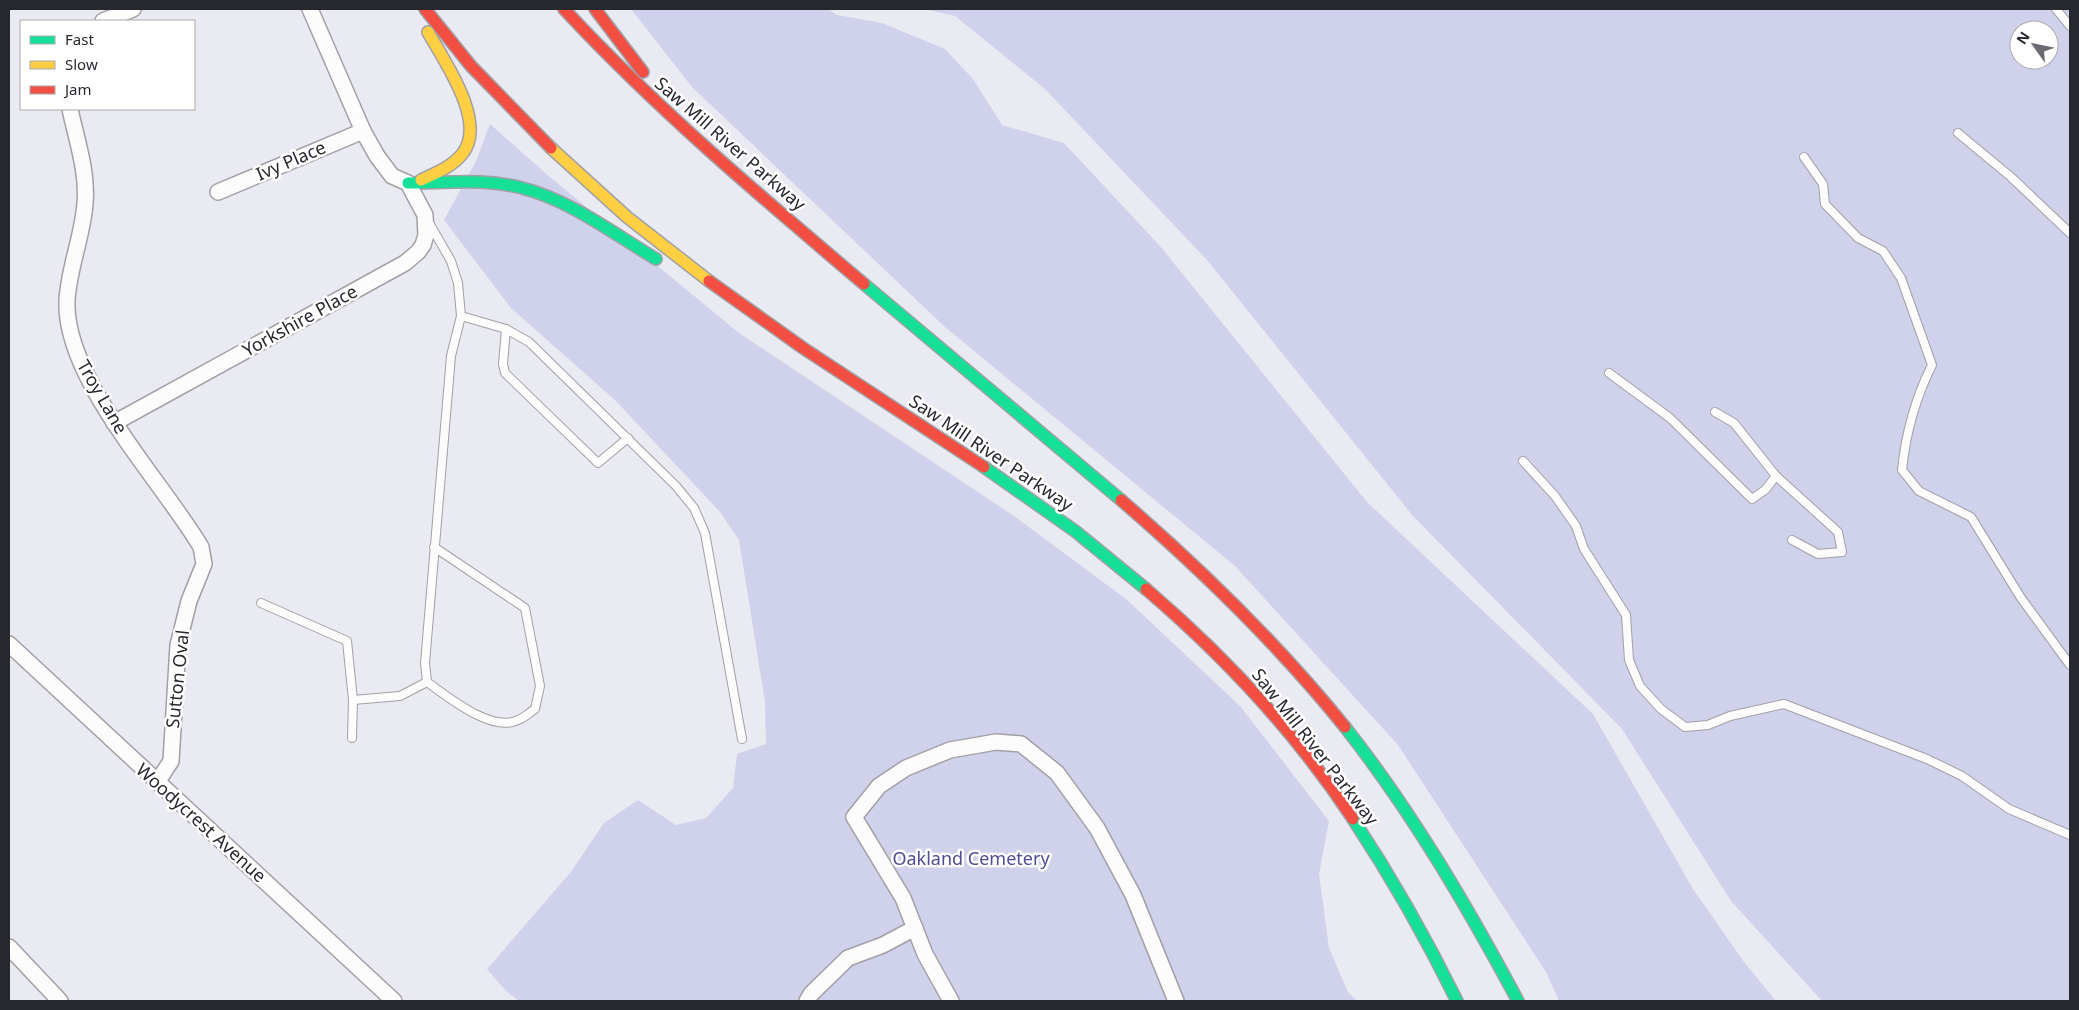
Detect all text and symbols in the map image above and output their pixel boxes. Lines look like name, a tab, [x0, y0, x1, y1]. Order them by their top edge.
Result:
legend	[20, 20, 195, 110]
north arrow	[2009, 20, 2059, 70]
text: N	[2012, 28, 2034, 48]
text: Fast	[65, 29, 94, 49]
text: Slow	[65, 54, 98, 74]
street label: Saw Mill River Parkway	[650, 71, 812, 216]
text: Jam	[63, 79, 92, 99]
street label: Ivy Place	[252, 135, 329, 185]
street label: Yorkshire Place	[238, 279, 361, 362]
street label: Troy Lane	[72, 355, 134, 438]
street label: Saw Mill River Parkway	[905, 388, 1079, 516]
street label: Sutton Oval	[160, 629, 194, 729]
street label: Saw Mill River Parkway	[1247, 663, 1385, 830]
street label: Woodycrest Avenue	[131, 757, 272, 887]
park label: Oakland Cemetery	[892, 846, 1050, 870]

